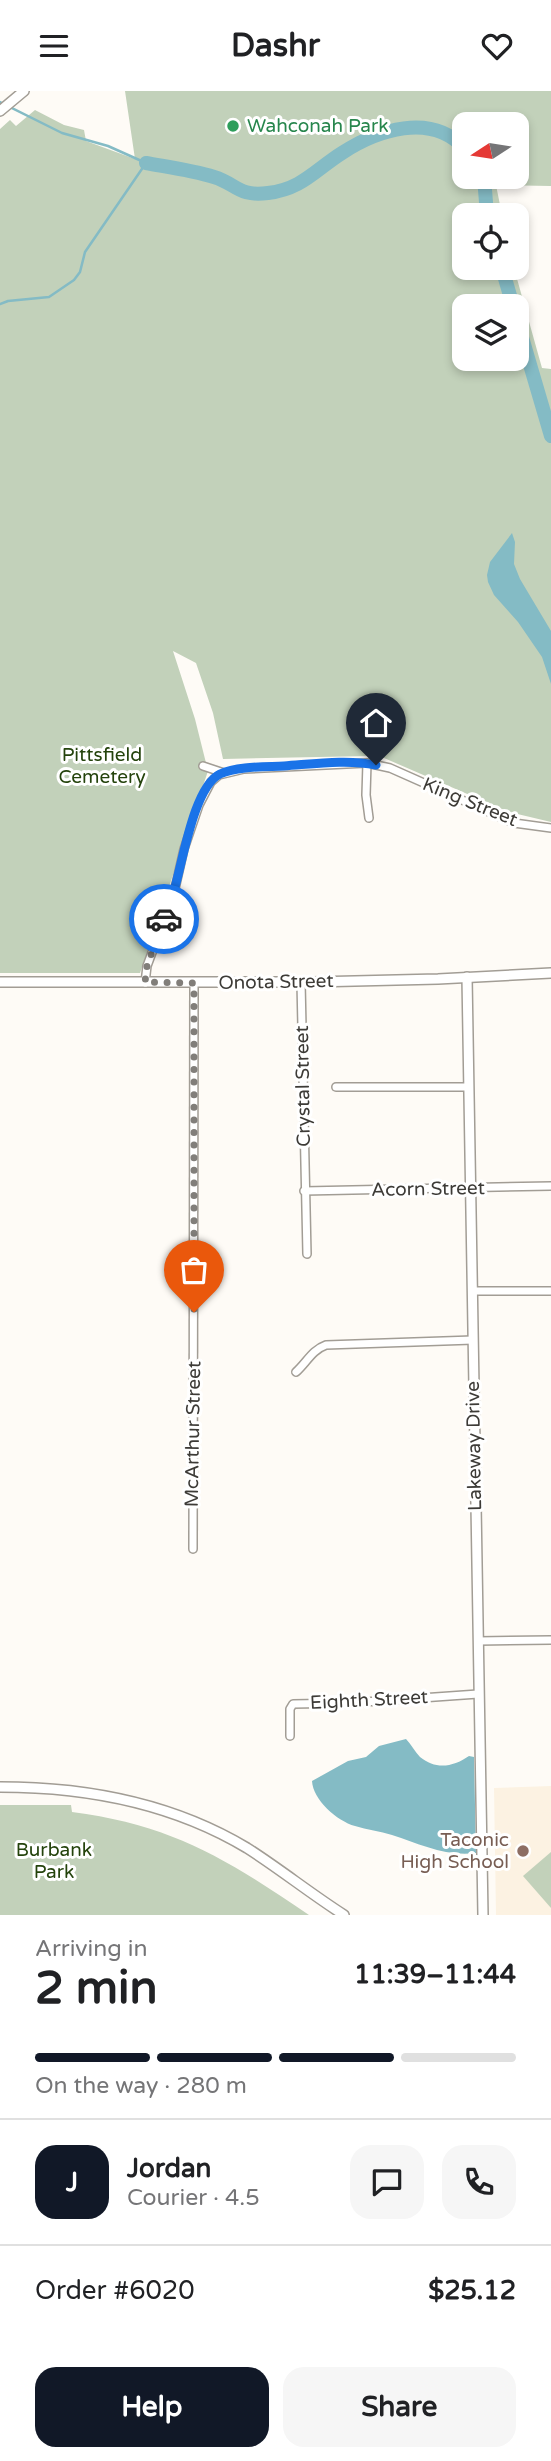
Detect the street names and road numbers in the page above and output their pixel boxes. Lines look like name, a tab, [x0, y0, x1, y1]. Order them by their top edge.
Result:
street label: King Street	[419, 773, 521, 831]
street label: Onota Street	[218, 970, 334, 994]
street label: Crystal Street	[291, 1025, 315, 1147]
street label: Acorn Street	[371, 1177, 485, 1201]
street label: McArthur Street	[181, 1361, 205, 1507]
street label: Lakeway Drive	[462, 1381, 486, 1511]
street label: Eighth Street	[309, 1686, 429, 1714]

